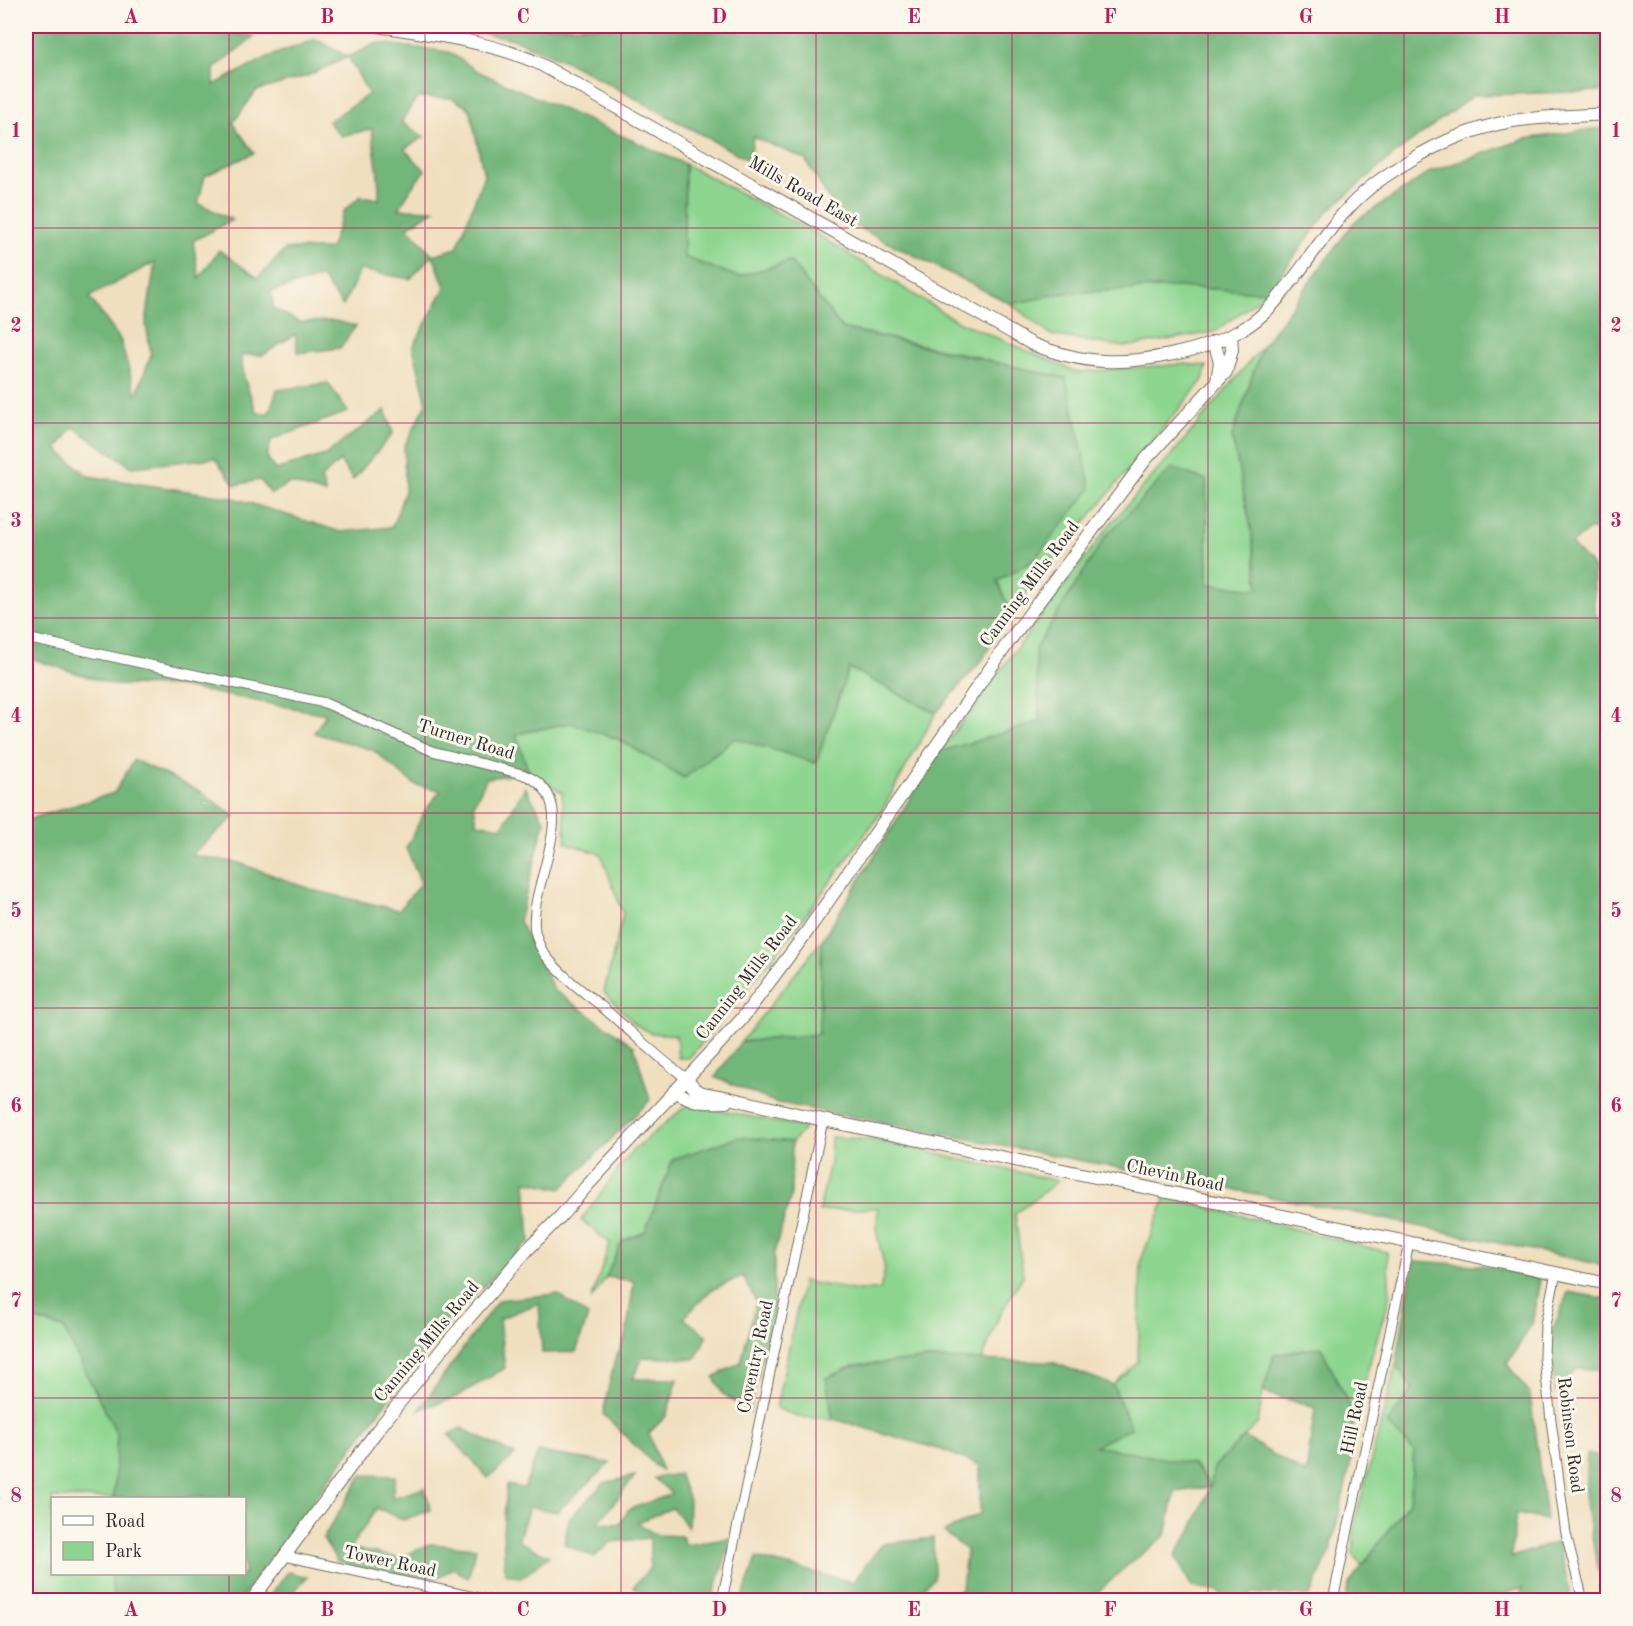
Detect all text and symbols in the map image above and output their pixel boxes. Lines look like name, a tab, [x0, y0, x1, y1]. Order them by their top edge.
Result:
text: A	[123, 8, 139, 28]
text: B	[320, 8, 334, 28]
text: C	[516, 8, 530, 28]
text: D	[711, 8, 727, 28]
text: E	[907, 8, 921, 28]
text: F	[1103, 8, 1117, 28]
text: G	[1299, 8, 1313, 28]
text: H	[1494, 8, 1510, 28]
text: 1	[10, 122, 22, 142]
text: 1	[1610, 122, 1622, 142]
street label: Mills Road East	[745, 153, 861, 231]
text: 2	[10, 317, 22, 337]
text: 2	[1610, 317, 1622, 337]
text: 3	[10, 512, 22, 532]
text: 3	[1610, 512, 1622, 532]
street label: Canning Mills Road	[977, 518, 1083, 650]
text: 4	[10, 707, 22, 727]
text: 4	[1610, 707, 1622, 727]
street label: Turner Road	[415, 717, 517, 763]
text: 5	[10, 901, 22, 922]
text: 5	[1610, 901, 1622, 922]
street label: Canning Mills Road	[693, 912, 801, 1044]
text: 6	[10, 1097, 22, 1117]
text: 6	[1610, 1097, 1622, 1117]
street label: Chevin Road	[1125, 1157, 1225, 1195]
street label: Canning Mills Road	[371, 1278, 483, 1406]
text: 7	[10, 1292, 22, 1312]
text: 7	[1610, 1292, 1622, 1312]
street label: Coventry Road	[735, 1299, 777, 1415]
street label: Robinson Road	[1554, 1376, 1586, 1494]
street label: Hill Road	[1339, 1380, 1371, 1456]
text: 8	[10, 1487, 22, 1507]
text: 8	[1610, 1487, 1622, 1507]
legend	[51, 1497, 246, 1575]
text: Road	[105, 1513, 145, 1531]
text: Park	[105, 1543, 142, 1561]
street label: Tower Road	[342, 1543, 438, 1581]
text: A	[123, 1601, 139, 1621]
text: B	[320, 1601, 334, 1621]
text: C	[516, 1601, 530, 1621]
text: D	[711, 1601, 727, 1621]
text: E	[907, 1601, 921, 1621]
text: F	[1103, 1601, 1117, 1621]
text: G	[1299, 1601, 1313, 1621]
text: H	[1494, 1601, 1510, 1621]

